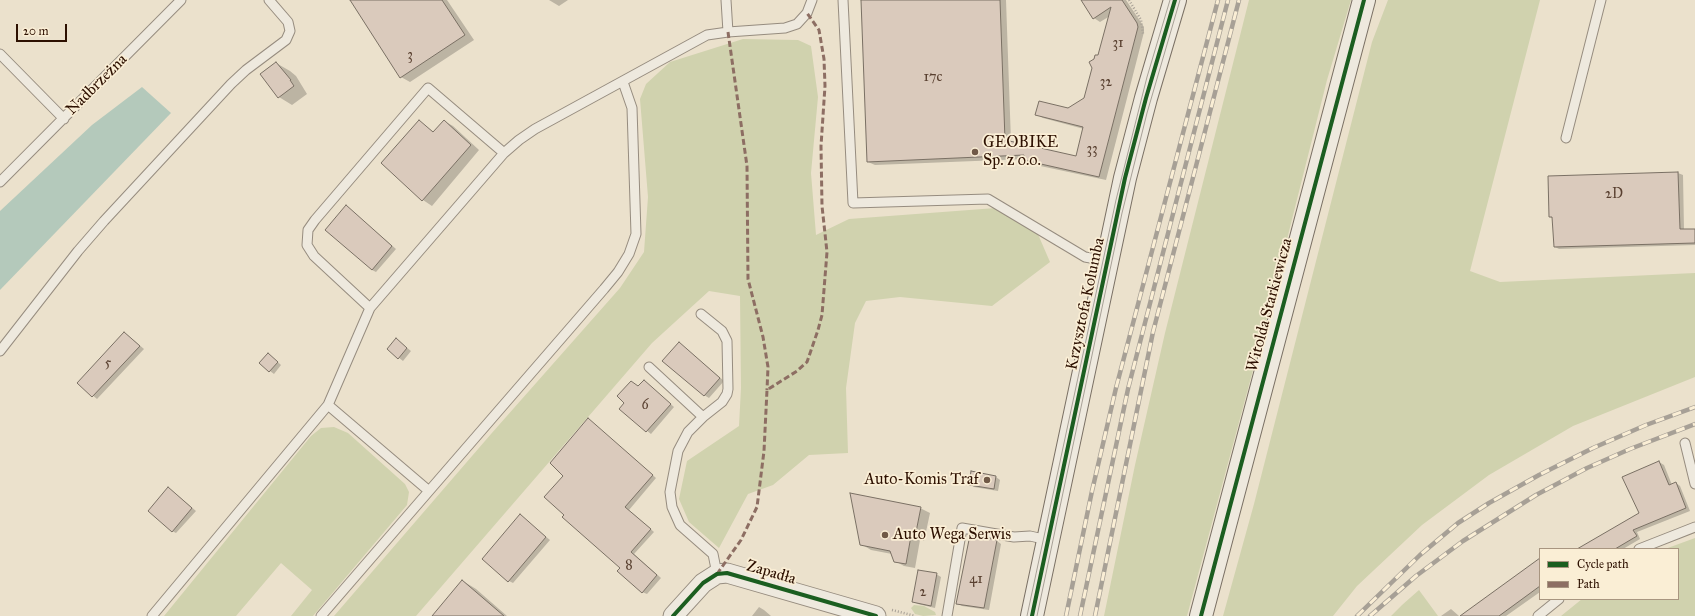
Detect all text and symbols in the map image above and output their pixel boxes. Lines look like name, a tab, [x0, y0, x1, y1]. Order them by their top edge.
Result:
scale bar	[18, 16, 69, 42]
text: 20 m	[23, 24, 49, 38]
house number: 31	[1112, 36, 1124, 52]
house number: 3	[407, 48, 413, 64]
street label: Nadbrzeżna	[62, 50, 132, 120]
house number: 17c	[924, 70, 942, 86]
house number: 32	[1100, 75, 1112, 91]
place label: GEOBIKE Sp. z o.o.	[983, 133, 1058, 171]
house number: 33	[1086, 142, 1098, 158]
marker: GEOBIKE Sp. z o.o.	[970, 147, 980, 157]
house number: 2D	[1605, 187, 1623, 203]
street label: Krzysztofa Kolumba	[1063, 236, 1109, 372]
street label: Witolda Starkiewicza	[1243, 236, 1297, 374]
house number: 5	[105, 356, 111, 372]
house number: 6	[641, 398, 649, 414]
place label: Auto-Komis Traf	[864, 470, 979, 490]
marker: Auto-Komis Traf	[982, 475, 992, 485]
place label: Auto Wega Serwis	[893, 525, 1011, 545]
marker: Auto Wega Serwis	[880, 530, 890, 540]
legend	[1539, 548, 1679, 600]
street label: Zapadła	[744, 557, 798, 589]
text: Cycle path	[1577, 557, 1629, 571]
house number: 8	[625, 558, 633, 574]
house number: 41	[969, 572, 983, 588]
text: Path	[1577, 577, 1600, 591]
house number: 2	[920, 585, 926, 601]

